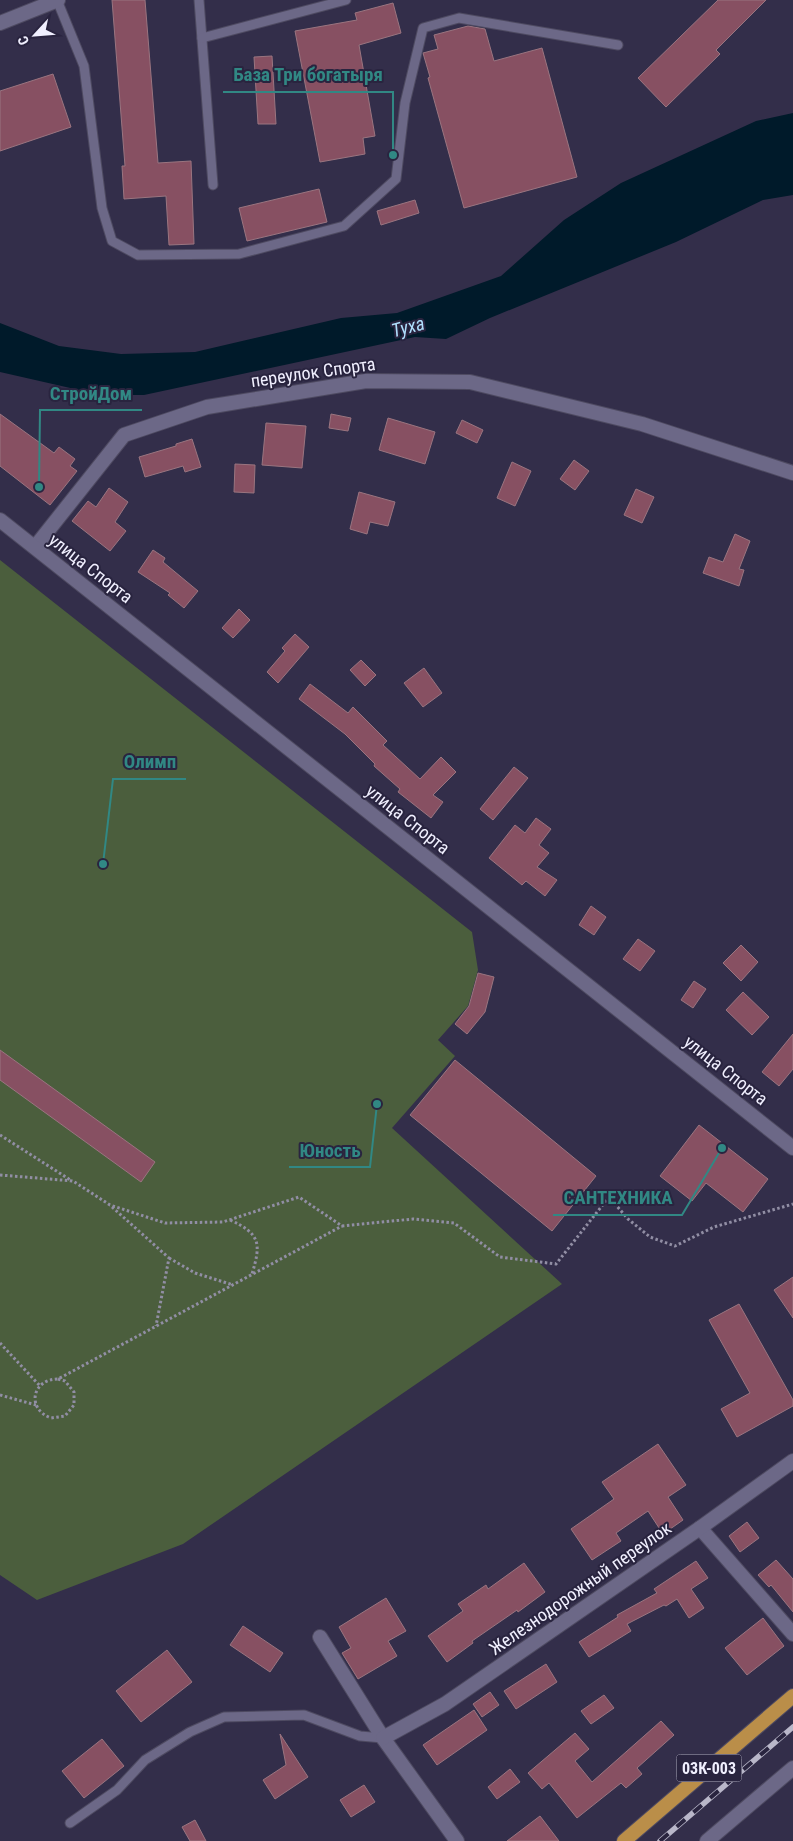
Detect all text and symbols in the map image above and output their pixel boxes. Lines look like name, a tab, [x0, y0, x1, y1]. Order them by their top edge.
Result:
north arrow	[10, 10, 60, 60]
text: С	[14, 34, 32, 48]
callout: База Три богатыря	[223, 58, 393, 92]
text: База Три богатыря	[233, 63, 383, 86]
water label: Туха	[389, 312, 427, 342]
street label: переулок Спорта	[249, 353, 377, 391]
callout: СтройДом	[40, 376, 142, 410]
text: СтройДом	[50, 382, 132, 405]
street label: улица Спорта	[45, 529, 137, 607]
callout: Олимп	[113, 745, 186, 779]
text: Олимп	[124, 750, 176, 773]
street label: улица Спорта	[362, 780, 454, 858]
street label: улица Спорта	[680, 1031, 772, 1109]
callout: Юность	[289, 1133, 370, 1167]
text: Юность	[299, 1139, 361, 1162]
callout: САНТЕХНИКА	[553, 1181, 682, 1215]
text: САНТЕХНИКА	[563, 1186, 673, 1209]
street label: Железнодорожный переулок	[485, 1517, 675, 1659]
road number: 03К-003	[676, 1755, 742, 1782]

